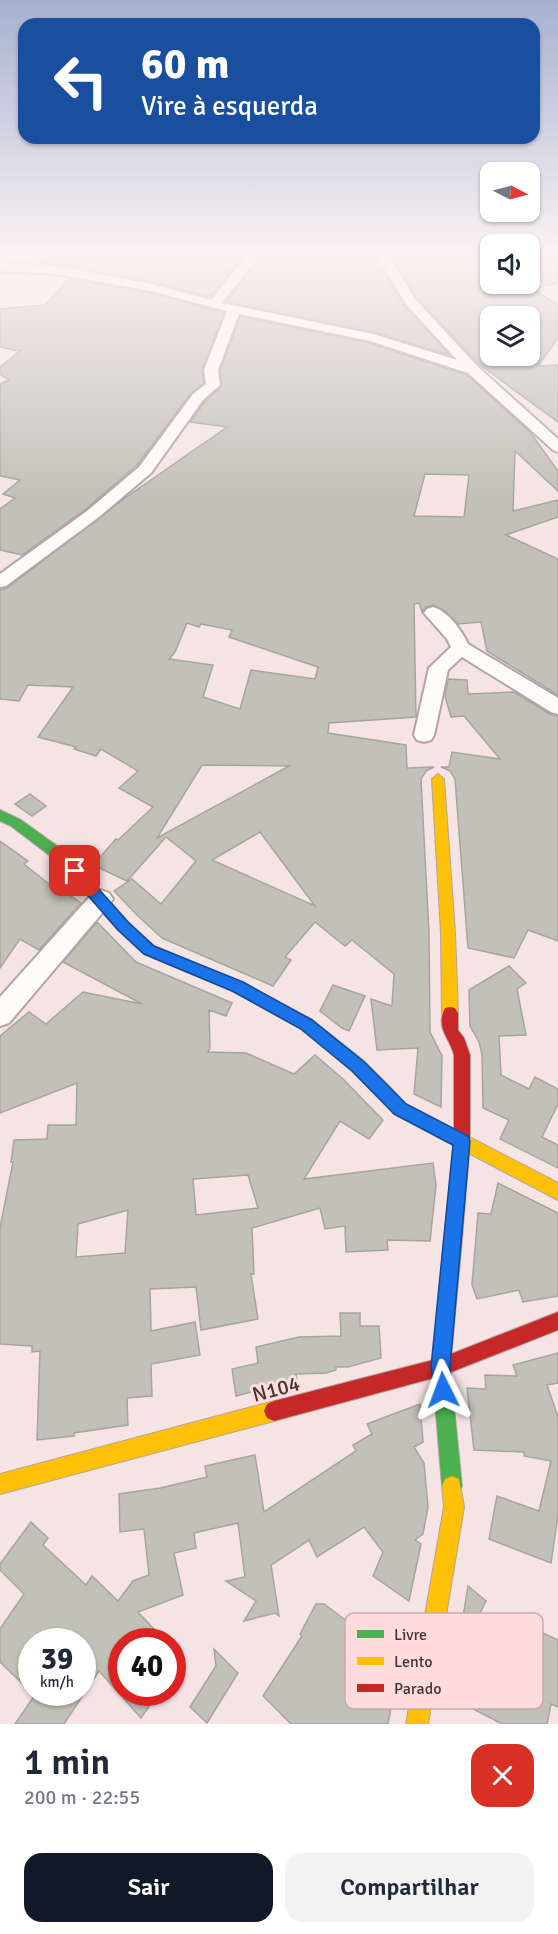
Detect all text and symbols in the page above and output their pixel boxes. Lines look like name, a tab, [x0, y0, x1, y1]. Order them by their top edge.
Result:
text: 60 m	[141, 39, 230, 90]
icon: left	[42, 42, 120, 120]
text: Vire à esquerda	[141, 90, 318, 123]
north arrow	[480, 162, 540, 222]
map controls	[480, 162, 540, 366]
button: sound	[480, 234, 540, 294]
button: layers	[480, 306, 540, 366]
pin	[49, 845, 100, 896]
icon: arrive	[58, 854, 91, 887]
position arrow	[411, 1358, 475, 1422]
street label: N104	[249, 1370, 303, 1408]
legend	[345, 1613, 543, 1709]
text: Livre	[394, 1625, 427, 1645]
speed limit sign: 40	[108, 1628, 186, 1706]
text: 39	[41, 1641, 73, 1678]
text: Lento	[394, 1652, 432, 1672]
text: km/h	[40, 1673, 74, 1691]
text: Parado	[394, 1679, 441, 1699]
text: 1 min	[24, 1740, 110, 1785]
button: close	[471, 1744, 534, 1807]
text: 200 m · 22:55	[24, 1785, 140, 1810]
button: Sair	[24, 1853, 273, 1922]
button: Compartilhar	[285, 1853, 534, 1922]

